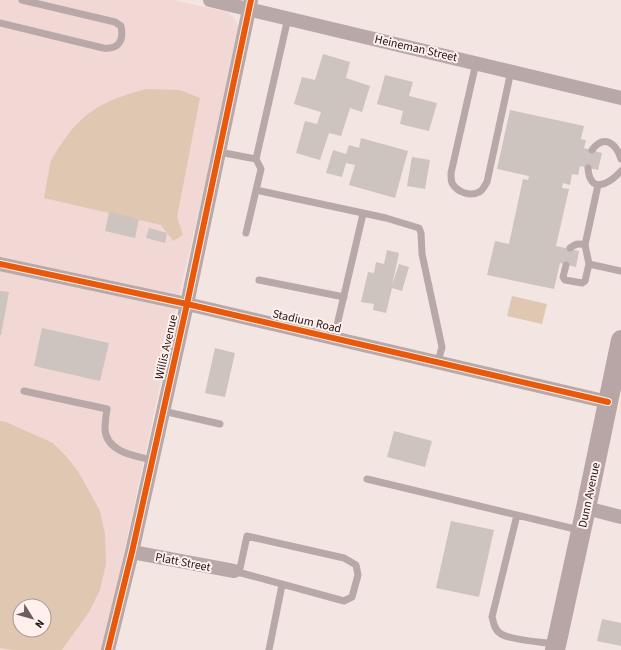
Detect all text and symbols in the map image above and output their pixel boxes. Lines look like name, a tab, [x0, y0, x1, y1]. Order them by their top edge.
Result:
street label: Heineman Street	[373, 31, 459, 66]
street label: Stadium Road	[271, 305, 343, 338]
street label: Willis Avenue	[151, 313, 182, 381]
street label: Dunn Avenue	[574, 461, 605, 529]
street label: Platt Street	[154, 549, 212, 576]
north arrow	[12, 598, 52, 638]
text: N	[31, 616, 48, 631]

